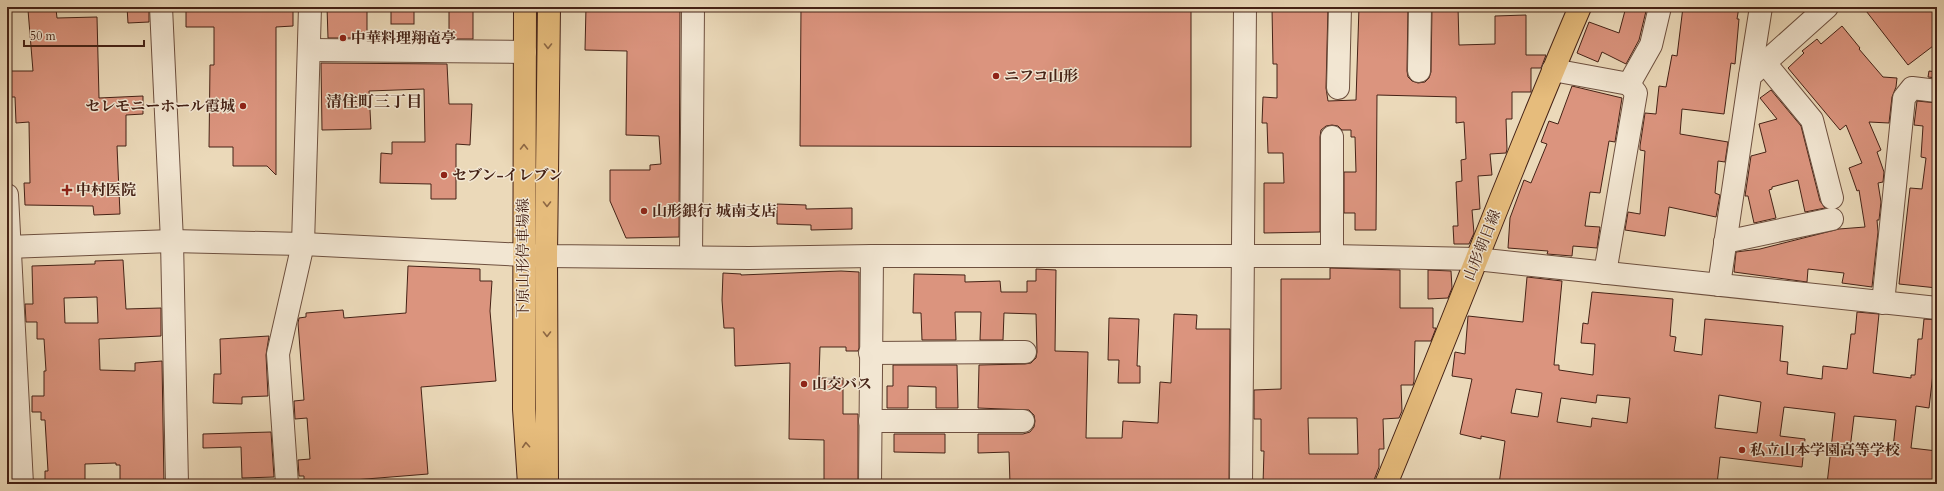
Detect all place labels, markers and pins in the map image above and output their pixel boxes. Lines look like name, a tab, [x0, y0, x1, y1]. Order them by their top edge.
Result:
place label: 中華料理翔竜亭	[351, 28, 456, 48]
marker: 中華料理翔竜亭	[338, 33, 348, 43]
place label: ニフコ山形	[1004, 66, 1078, 86]
marker: ニフコ山形	[991, 71, 1001, 81]
place label: セレモニーホール霞城	[85, 96, 235, 116]
marker: セレモニーホール霞城	[238, 101, 248, 111]
place label: セブン-イレブン	[452, 165, 563, 185]
marker: セブン-イレブン	[439, 170, 449, 180]
place label: 中村医院	[76, 180, 136, 200]
marker: 中村医院	[61, 184, 73, 196]
place label: 山形銀行 城南支店	[652, 201, 776, 221]
marker: 山形銀行 城南支店	[639, 206, 649, 216]
place label: 山交バス	[812, 374, 872, 394]
marker: 山交バス	[799, 379, 809, 389]
place label: 私立山本学園高等学校	[1750, 440, 1900, 460]
marker: 私立山本学園高等学校	[1737, 445, 1747, 455]

